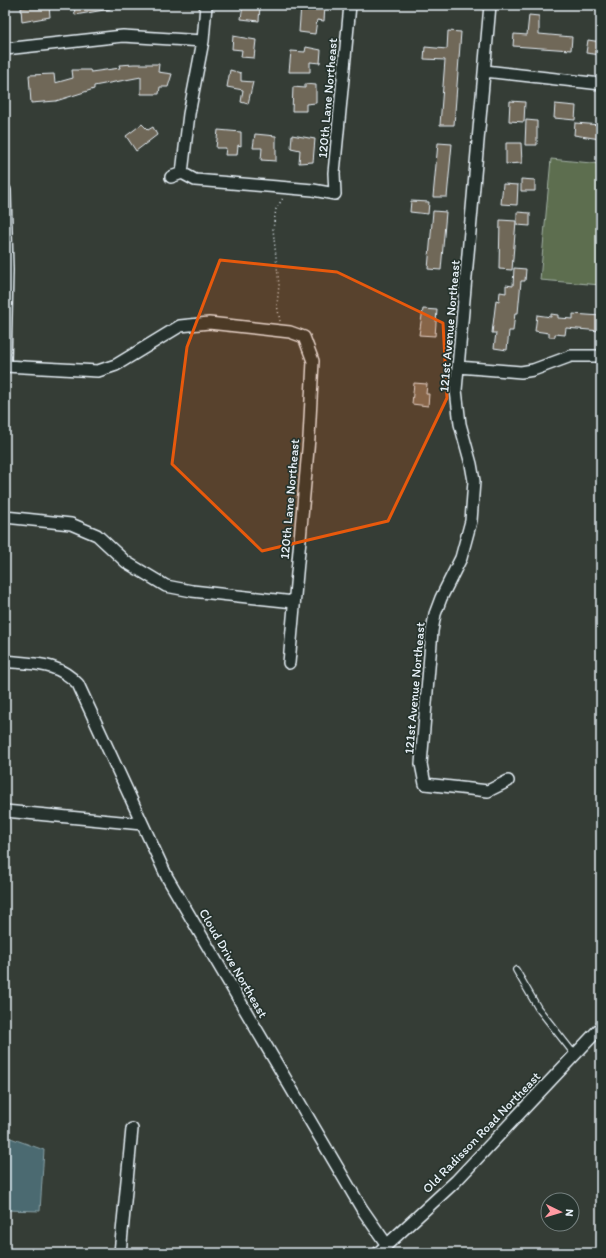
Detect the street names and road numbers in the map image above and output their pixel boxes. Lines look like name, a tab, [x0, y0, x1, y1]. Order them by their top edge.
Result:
street label: 120th Lane Northeast	[315, 37, 340, 159]
street label: 121st Avenue Northeast	[436, 259, 463, 393]
street label: 120th Lane Northeast	[277, 438, 302, 560]
street label: 121st Avenue Northeast	[401, 621, 428, 755]
street label: Cloud Drive Northeast	[196, 906, 271, 1021]
street label: Old Radisson Road Northeast	[419, 1068, 543, 1196]

